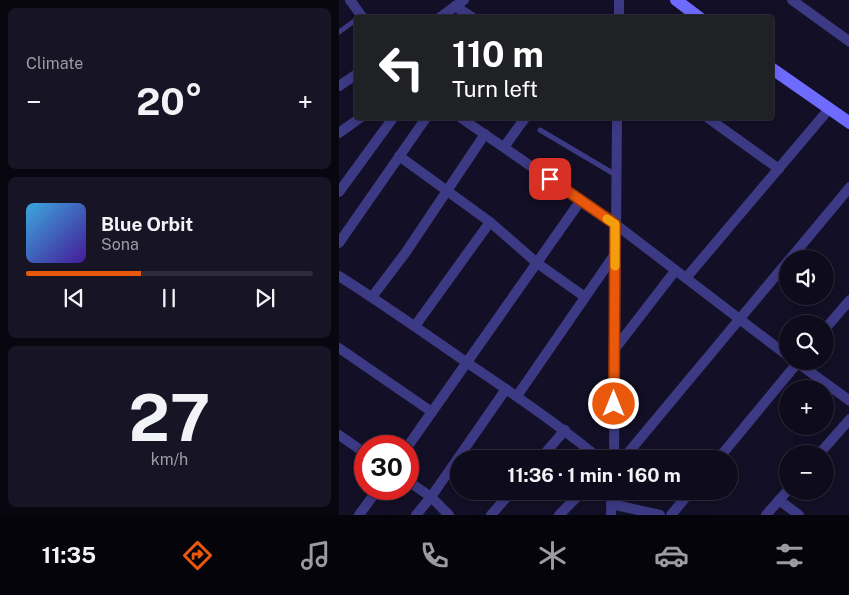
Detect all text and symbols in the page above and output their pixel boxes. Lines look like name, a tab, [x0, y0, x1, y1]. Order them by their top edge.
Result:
text: 110 m	[452, 34, 544, 75]
icon: left	[369, 35, 434, 100]
text: Climate	[26, 54, 83, 73]
text: Turn left	[452, 76, 538, 102]
text: 20°	[136, 79, 203, 124]
text: −	[26, 85, 42, 118]
text: +	[297, 85, 313, 118]
pin	[529, 158, 571, 200]
icon: arrive	[536, 165, 564, 193]
text: Blue Orbit	[101, 213, 193, 235]
text: Sona	[101, 235, 139, 254]
map controls	[779, 250, 834, 500]
button: sound	[779, 250, 834, 305]
icon: previous	[60, 284, 88, 312]
icon: pause	[155, 284, 183, 312]
icon: next	[251, 284, 279, 312]
button: search	[779, 315, 834, 370]
position arrow	[587, 377, 639, 429]
text: 27	[129, 379, 210, 456]
button: +	[779, 380, 834, 435]
speed limit sign: 30	[354, 435, 419, 500]
button: −	[779, 445, 834, 500]
text: km/h	[151, 450, 188, 469]
text: 11:36 · 1 min · 160 m	[507, 464, 681, 486]
icon: directions	[180, 538, 215, 573]
icon: music	[298, 538, 333, 573]
icon: phone	[417, 538, 452, 573]
icon: climate	[535, 538, 570, 573]
icon: car	[654, 538, 689, 573]
icon: filters	[772, 538, 807, 573]
text: 11:35	[42, 542, 96, 568]

